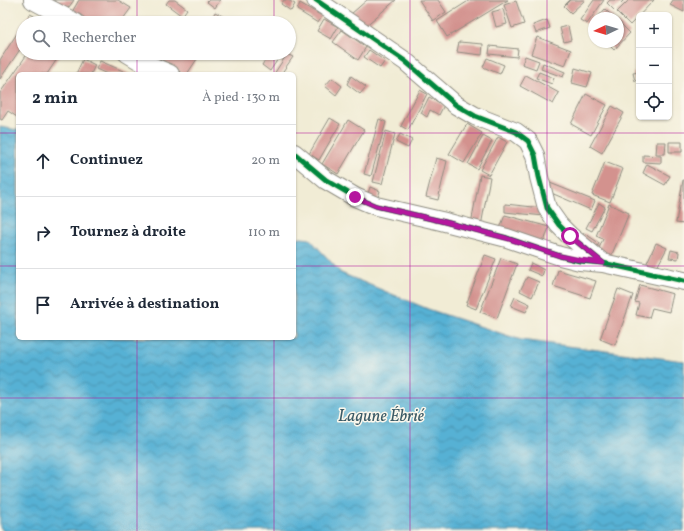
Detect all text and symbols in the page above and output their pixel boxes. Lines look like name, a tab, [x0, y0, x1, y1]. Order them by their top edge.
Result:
north arrow	[588, 12, 624, 48]
map controls	[636, 12, 672, 120]
button: +	[636, 12, 672, 48]
search box	[16, 16, 296, 60]
icon: search	[30, 27, 52, 49]
text: Rechercher	[62, 28, 136, 49]
button: −	[636, 48, 672, 84]
button: locate	[636, 84, 672, 120]
text: 2 min	[32, 87, 78, 110]
text: À pied · 130 m	[202, 89, 280, 107]
icon: ahead	[32, 150, 54, 172]
text: Continuez	[70, 150, 143, 171]
text: 20 m	[251, 152, 280, 170]
route end	[346, 188, 364, 206]
icon: right	[32, 222, 54, 244]
text: Tournez à droite	[70, 222, 186, 243]
text: 110 m	[248, 224, 280, 242]
route start	[561, 227, 579, 245]
icon: arrive	[32, 294, 54, 316]
text: Arrivée à destination	[70, 294, 219, 315]
water label: Lagune Ébrié	[338, 405, 425, 428]

